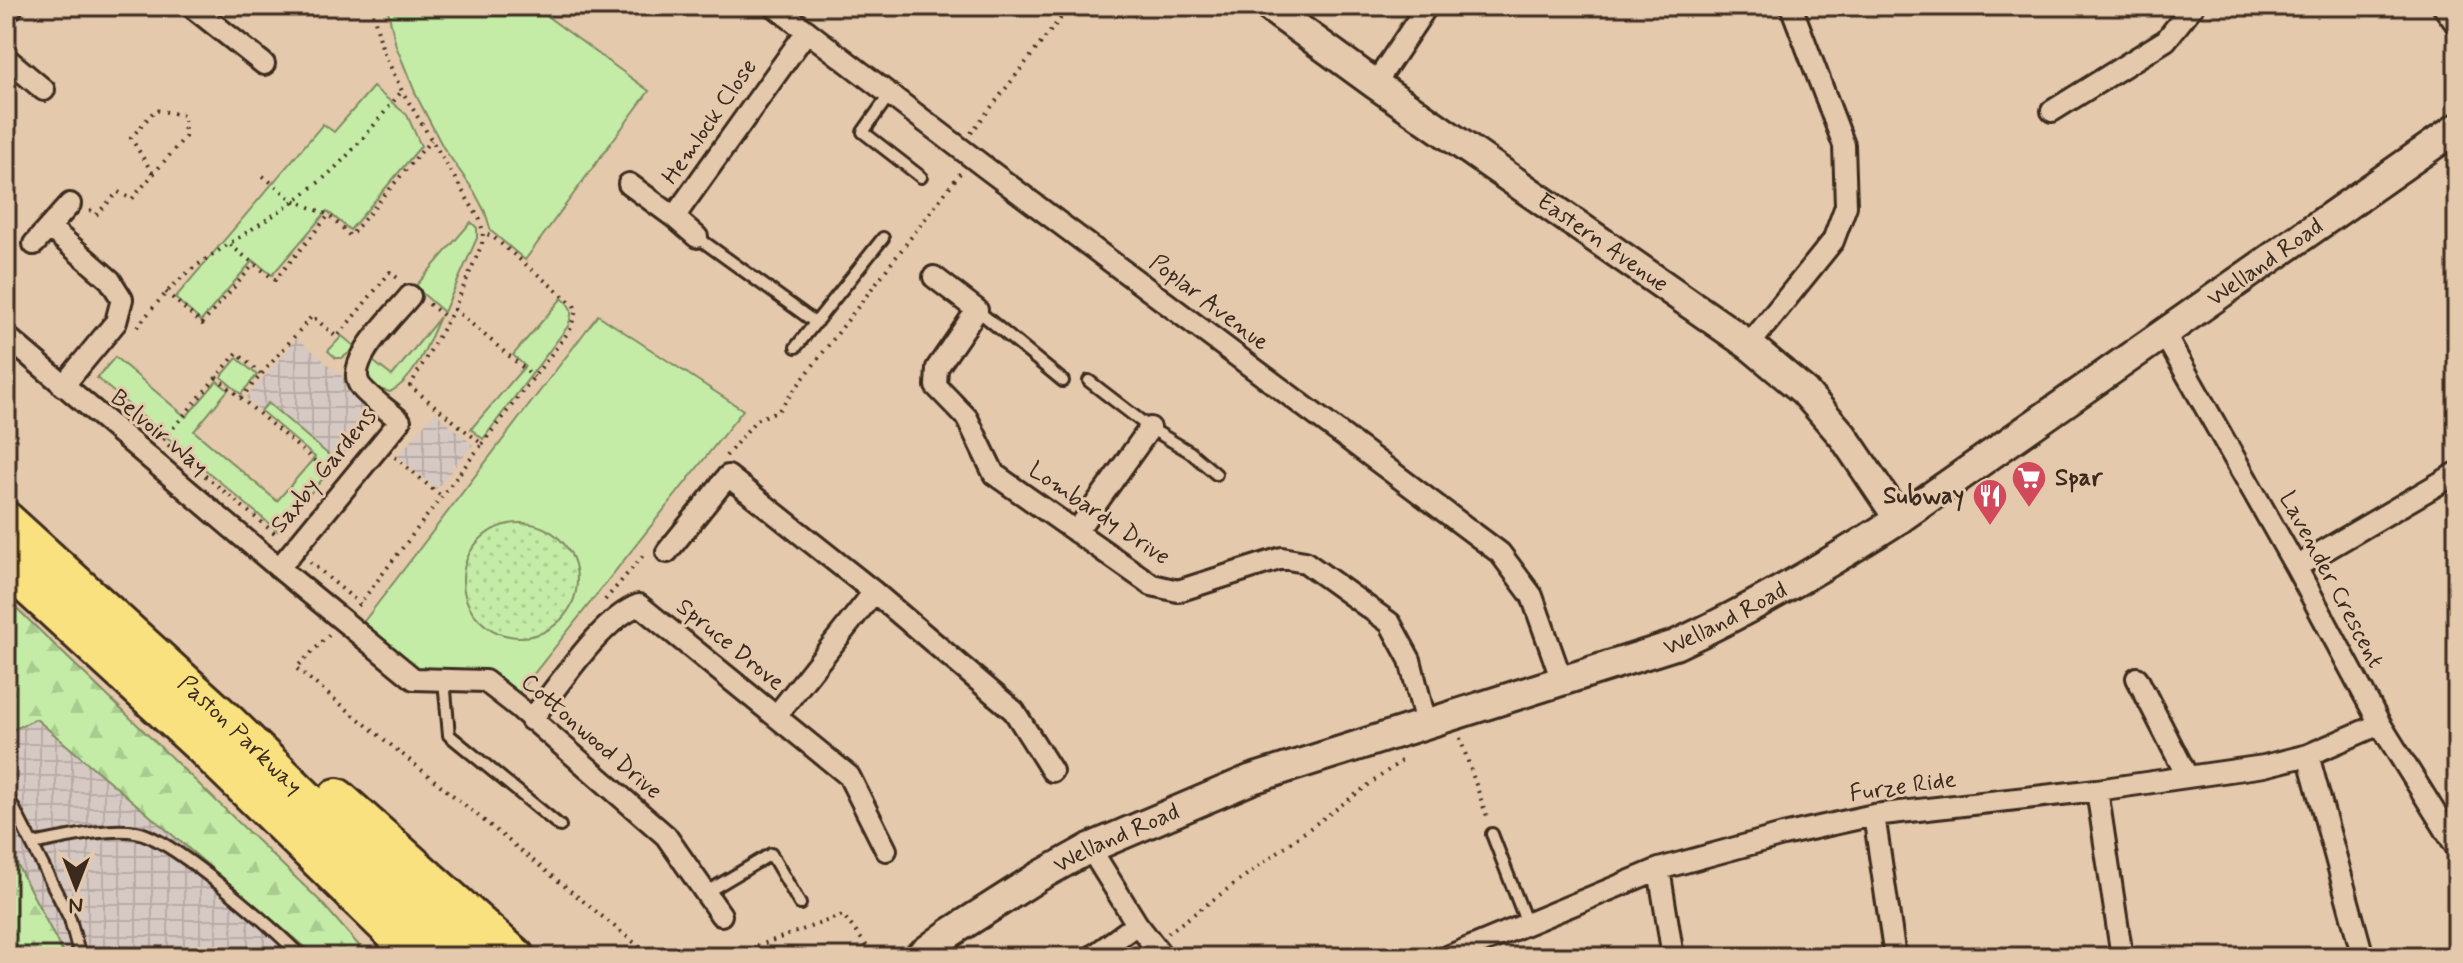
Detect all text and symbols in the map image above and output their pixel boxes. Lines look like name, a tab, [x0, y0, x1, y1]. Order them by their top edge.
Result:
street label: Hemlock Close	[655, 53, 765, 191]
street label: Eastern Avenue	[1531, 186, 1675, 300]
street label: Welland Road	[2201, 211, 2329, 314]
street label: Poplar Avenue	[1143, 248, 1275, 358]
street label: Belvoir Way	[104, 383, 214, 483]
street label: Saxby Gardens	[264, 402, 384, 540]
street label: Lombardy Drive	[1022, 455, 1176, 573]
supermarket icon: Spar	[2010, 459, 2048, 509]
place label: Spar	[2055, 463, 2103, 494]
restaurant icon: Subway	[1971, 477, 2009, 527]
place label: Subway	[1883, 481, 1964, 512]
street label: Lavender Crescent	[2271, 486, 2391, 674]
street label: Welland Road	[1660, 575, 1793, 663]
street label: Spruce Drove	[669, 592, 791, 698]
street label: Cottonwood Drive	[514, 667, 668, 807]
street label: Paston Parkway	[171, 668, 309, 802]
street label: Furze Ride	[1848, 764, 1958, 810]
street label: Welland Road	[1048, 796, 1184, 881]
north arrow	[36, 847, 116, 927]
text: N	[69, 891, 83, 919]

